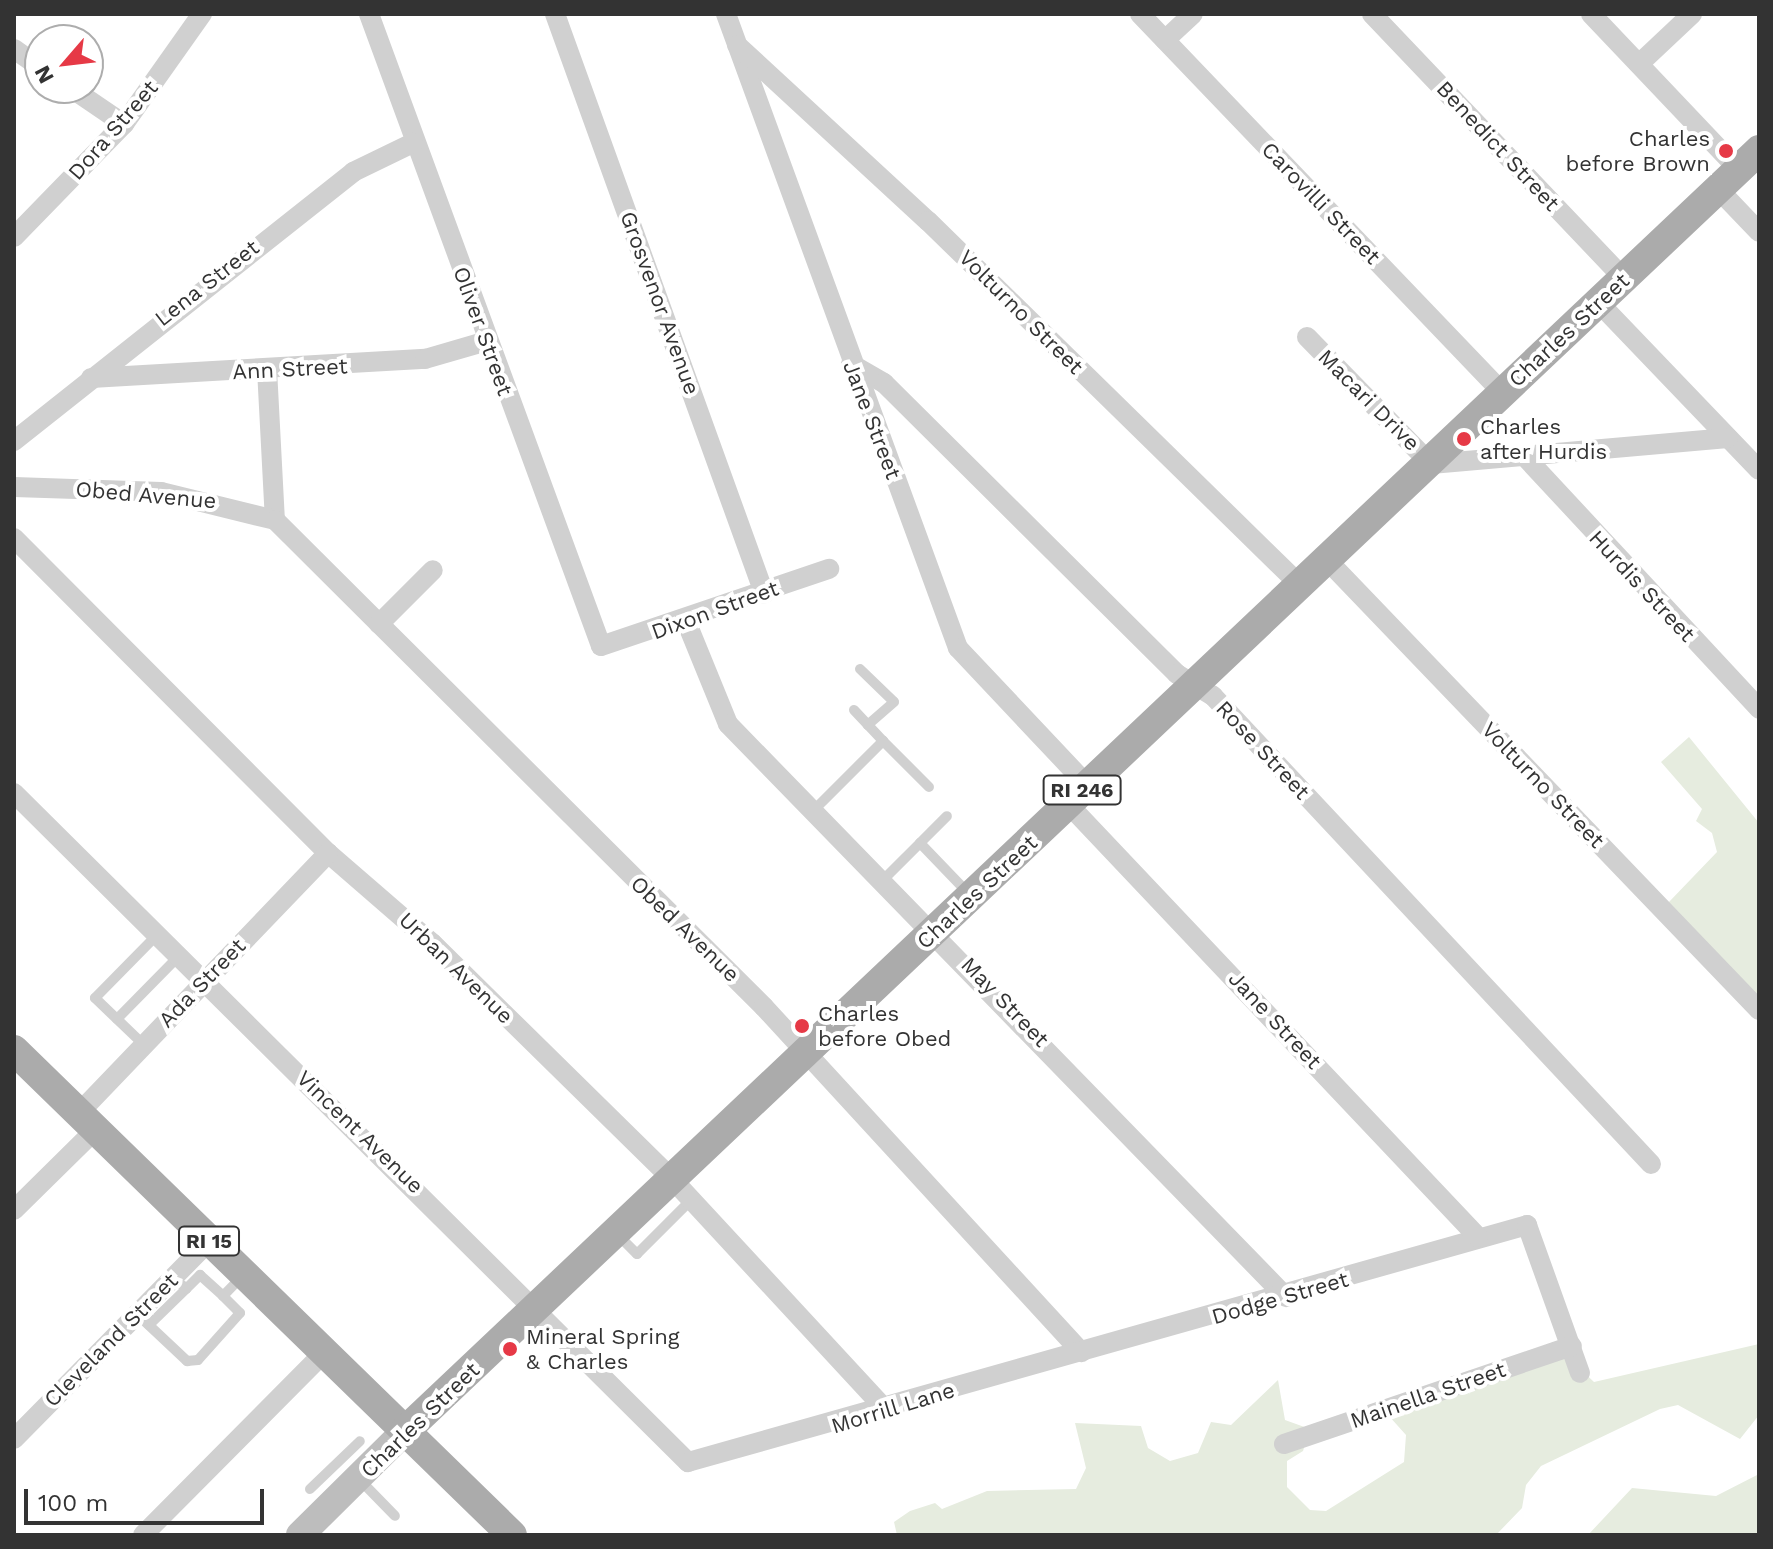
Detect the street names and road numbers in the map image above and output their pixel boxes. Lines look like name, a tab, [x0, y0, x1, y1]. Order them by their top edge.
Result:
street label: Dora Street	[62, 75, 164, 185]
street label: Benedict Street	[1431, 75, 1565, 217]
street label: Carovilli Street	[1256, 136, 1386, 270]
street label: Grosvenor Avenue	[614, 207, 706, 399]
street label: Lena Street	[149, 234, 265, 332]
street label: Volturno Street	[953, 244, 1089, 380]
street label: Oliver Street	[447, 263, 519, 399]
street label: Charles Street	[1503, 268, 1635, 392]
street label: Macari Drive	[1313, 344, 1425, 456]
street label: Ann Street	[232, 353, 348, 385]
street label: Jane Street	[837, 357, 907, 483]
street label: Obed Avenue	[74, 476, 218, 514]
street label: Hurdis Street	[1584, 525, 1700, 647]
street label: Dixon Street	[648, 575, 782, 645]
street label: Rose Street	[1211, 695, 1315, 805]
street label: Volturno Street	[1476, 716, 1610, 854]
road number: RI 246	[1042, 774, 1122, 806]
street label: Charles Street	[911, 830, 1043, 954]
street label: Obed Avenue	[625, 870, 745, 988]
street label: Urban Avenue	[393, 907, 519, 1029]
street label: Ada Street	[153, 933, 251, 1033]
street label: May Street	[955, 951, 1055, 1053]
street label: Jane Street	[1223, 965, 1327, 1075]
street label: Vincent Avenue	[291, 1065, 429, 1199]
road number: RI 15	[177, 1225, 241, 1257]
street label: Dodge Street	[1209, 1266, 1351, 1330]
street label: Cleveland Street	[38, 1267, 184, 1413]
street label: Mainella Street	[1347, 1356, 1509, 1434]
street label: Charles Street	[355, 1357, 485, 1483]
street label: Morrill Lane	[828, 1377, 958, 1439]

